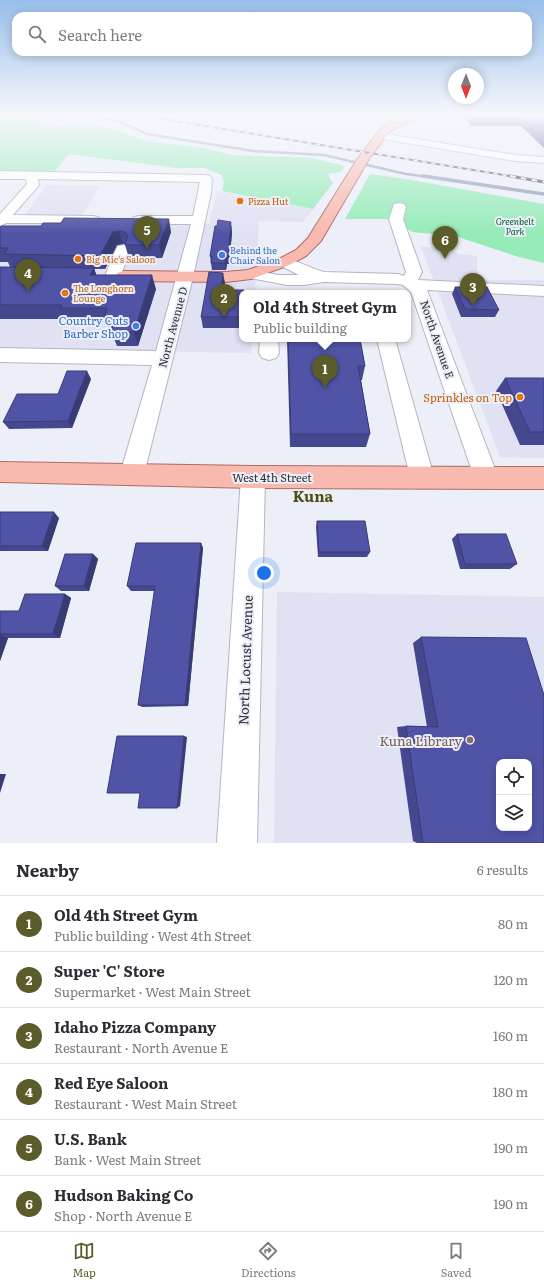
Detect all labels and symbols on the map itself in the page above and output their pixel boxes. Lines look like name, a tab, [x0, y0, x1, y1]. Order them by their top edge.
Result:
north arrow	[448, 68, 484, 104]
place label: Pizza Hut	[248, 194, 289, 208]
marker: Pizza Hut	[235, 196, 245, 206]
park label: Greenbelt Park	[496, 214, 535, 238]
pin: 5	[134, 216, 160, 249]
pin: 6	[432, 226, 458, 259]
place label: Behind the Chair Salon	[230, 243, 280, 267]
marker: Behind the Chair Salon	[217, 250, 227, 260]
place label: Big Mic's Saloon	[86, 252, 155, 266]
marker: Big Mic's Saloon	[73, 254, 83, 264]
pin: 4	[15, 259, 41, 292]
pin: 3	[460, 273, 486, 306]
place label: The Longhorn Lounge	[73, 281, 134, 305]
pin: 2	[211, 284, 237, 317]
street label: North Avenue D	[153, 285, 191, 369]
marker: The Longhorn Lounge	[60, 288, 70, 298]
street label: North Avenue E	[417, 298, 459, 380]
place label: Country Cuts Barber Shop	[59, 312, 128, 341]
marker: Country Cuts Barber Shop	[131, 321, 141, 331]
pin: 1	[312, 355, 338, 388]
place label: Sprinkles on Top	[423, 389, 512, 405]
marker: Sprinkles on Top	[515, 392, 525, 402]
street label: West 4th Street	[232, 469, 312, 485]
district label: Kuna	[293, 484, 334, 507]
your location	[254, 563, 274, 583]
street label: North Locust Avenue	[233, 594, 257, 725]
place label: Kuna Library	[380, 731, 463, 750]
marker: Kuna Library	[465, 735, 475, 745]

